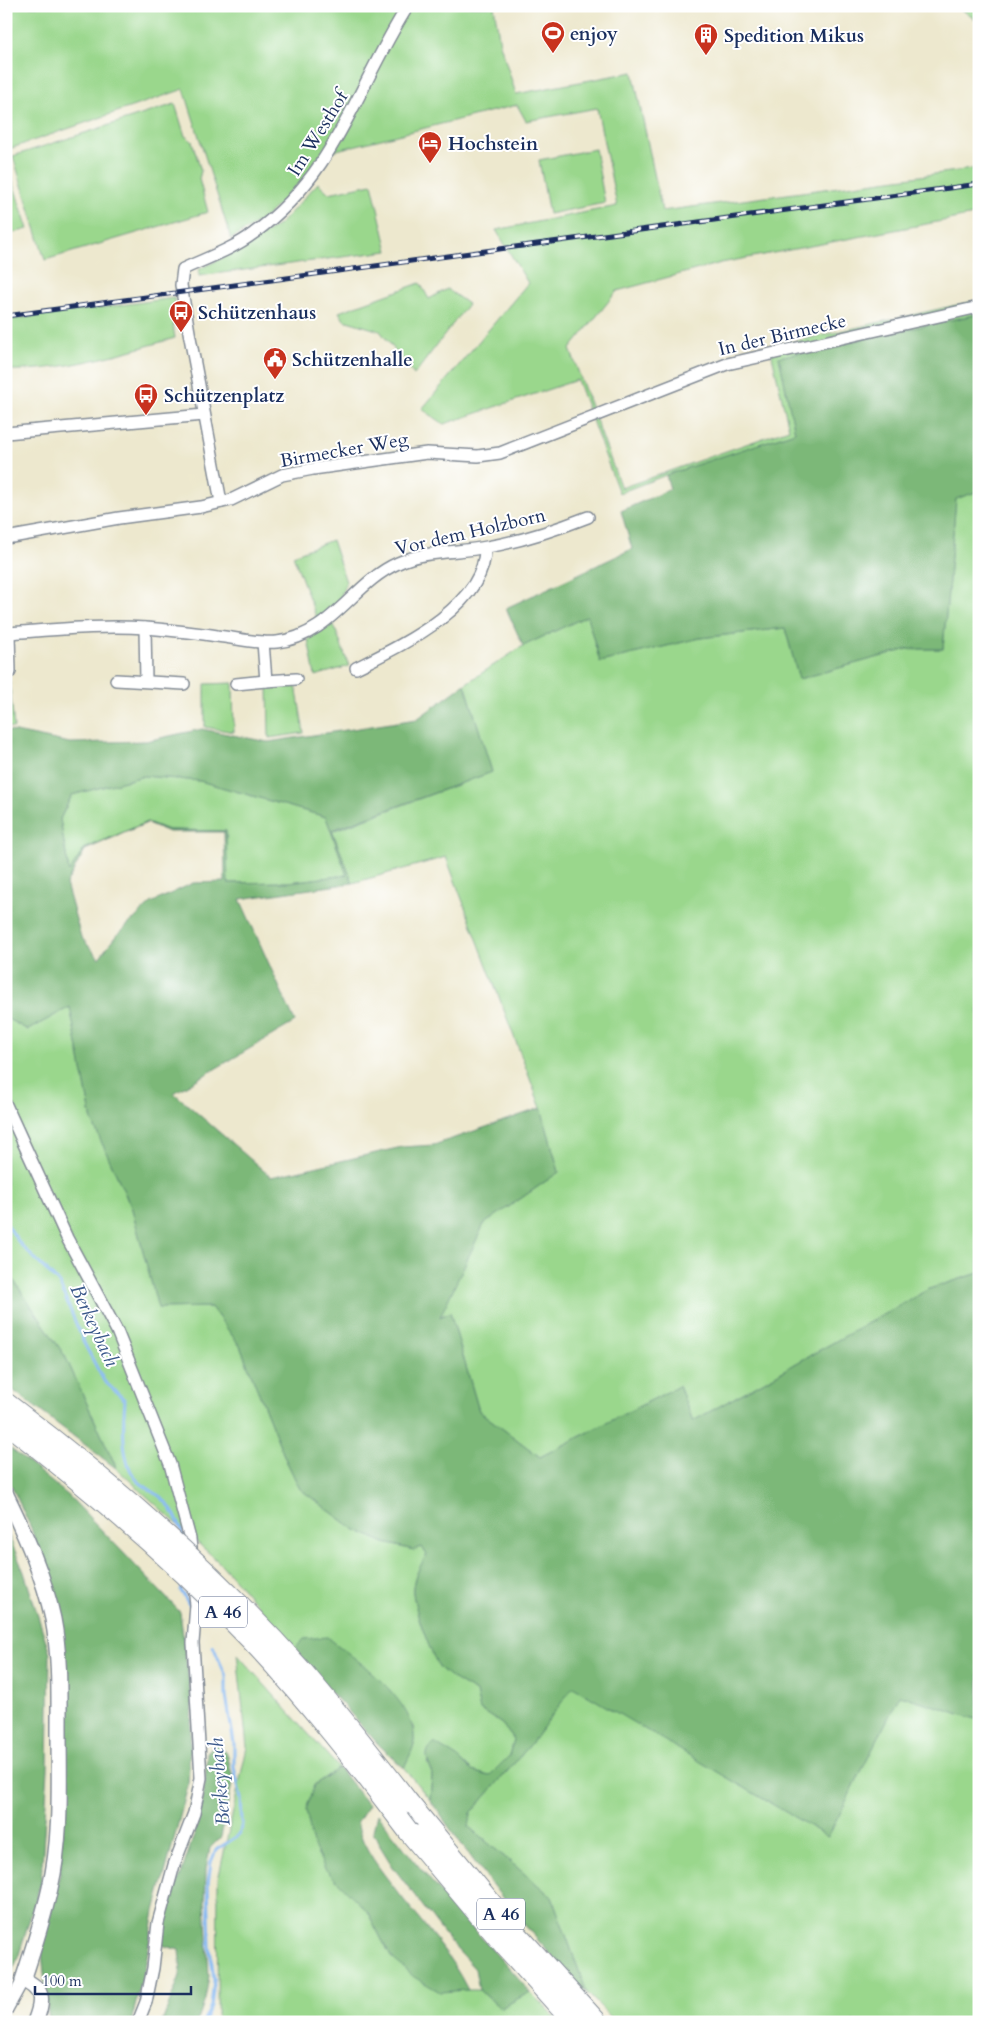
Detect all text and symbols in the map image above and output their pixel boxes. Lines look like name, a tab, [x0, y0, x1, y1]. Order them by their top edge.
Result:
sports icon: enjoy	[540, 20, 566, 54]
place label: enjoy	[570, 21, 618, 47]
building icon: Spedition Mikus	[693, 22, 719, 56]
place label: Spedition Mikus	[724, 23, 864, 49]
street label: Im Westhof	[281, 83, 356, 181]
hotel icon: Hochstein	[417, 130, 443, 164]
place label: Hochstein	[448, 131, 539, 157]
bus stop icon: Schützenhaus	[168, 299, 194, 333]
place label: Schützenhaus	[198, 300, 316, 326]
street label: In der Birmecke	[716, 308, 849, 362]
public building icon: Schützenhalle	[262, 346, 288, 380]
place label: Schützenhalle	[292, 347, 413, 373]
bus stop icon: Schützenplatz	[133, 382, 159, 416]
place label: Schützenplatz	[164, 383, 285, 409]
street label: Birmecker Weg	[278, 426, 411, 474]
street label: Vor dem Holzborn	[392, 502, 548, 562]
water label: Berkeybach	[64, 1280, 126, 1371]
road number: A 46	[199, 1596, 247, 1628]
water label: Berkeybach	[202, 1736, 237, 1827]
road number: A 46	[477, 1898, 525, 1930]
scale bar	[35, 1963, 191, 1995]
text: 100 m	[42, 1971, 82, 1991]

